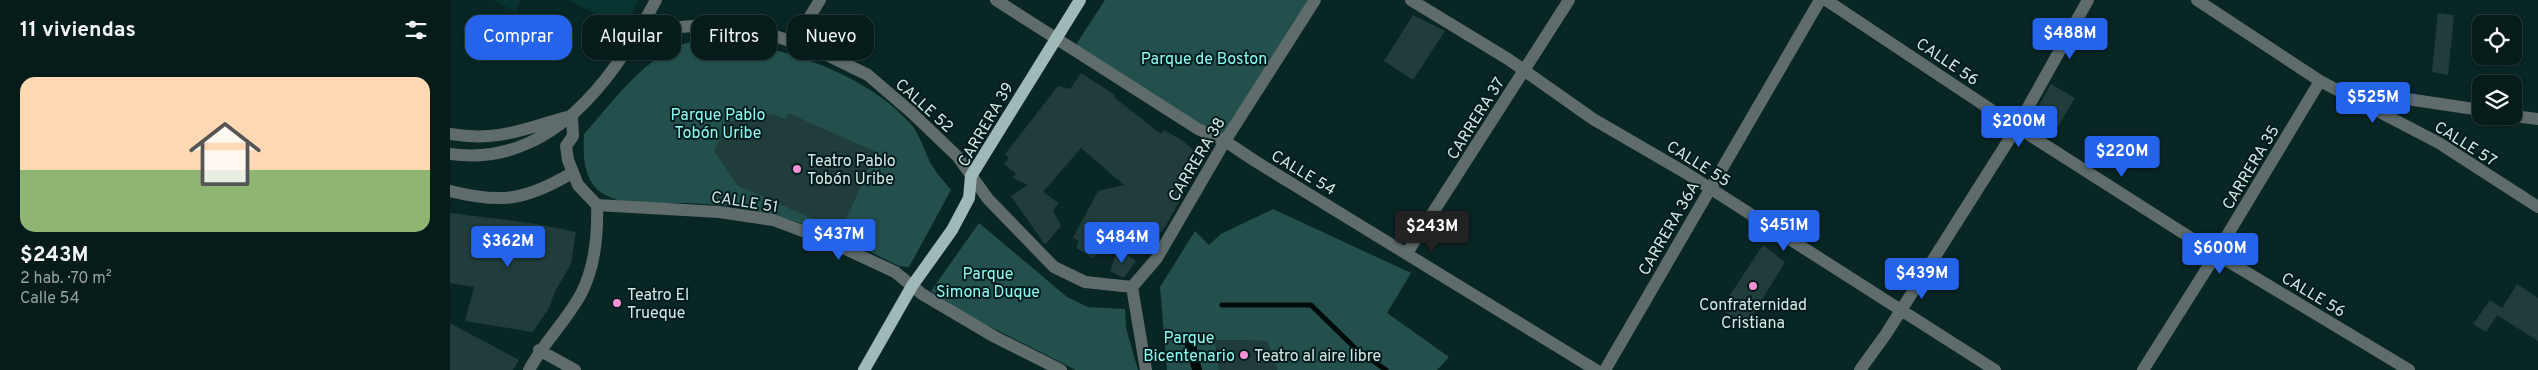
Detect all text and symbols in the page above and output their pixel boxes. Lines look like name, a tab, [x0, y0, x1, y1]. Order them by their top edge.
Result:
chip: Comprar	[465, 15, 572, 60]
chip: Alquilar	[582, 15, 681, 60]
chip: Filtros	[691, 15, 777, 60]
chip: Nuevo	[787, 15, 874, 60]
map controls	[2472, 15, 2522, 125]
button: locate	[2472, 15, 2522, 65]
icon: filters	[402, 16, 430, 44]
text: 11 viviendas	[20, 17, 136, 44]
pin: $488M	[2035, 18, 2105, 60]
text: $488M	[2044, 24, 2096, 44]
street label: CALLE 56	[1912, 34, 1982, 91]
park label: Parque de Boston	[1141, 50, 1267, 70]
street label: CARRERA 37	[1443, 74, 1510, 164]
street label: CALLE 52	[890, 75, 957, 138]
button: layers	[2472, 75, 2522, 125]
street label: CARRERA 39	[954, 79, 1019, 171]
pin: $525M	[2338, 82, 2408, 124]
text: $525M	[2347, 88, 2399, 108]
park label: Parque Pablo Tobón Uribe	[671, 106, 765, 144]
pin: $200M	[1984, 106, 2054, 148]
icon: home	[180, 109, 270, 199]
text: $200M	[1992, 112, 2046, 132]
street label: CARRERA 38	[1165, 114, 1231, 206]
street label: CALLE 57	[2430, 118, 2500, 172]
street label: CARRERA 35	[2219, 122, 2285, 214]
pin: $220M	[2087, 136, 2157, 178]
street label: CALLE 55	[1662, 137, 1734, 192]
text: $220M	[2096, 142, 2148, 162]
street label: CALLE 54	[1267, 147, 1339, 201]
place label: Teatro Pablo Tobón Uribe	[807, 152, 896, 190]
marker: Teatro Pablo Tobón Uribe	[791, 163, 803, 175]
street label: CARRERA 36A	[1635, 178, 1705, 280]
street label: CALLE 51	[710, 188, 780, 218]
pin: $243M	[1397, 210, 1467, 253]
pin: $451M	[1749, 210, 1819, 252]
text: $451M	[1759, 216, 1809, 236]
text: $243M	[1406, 217, 1458, 237]
pin: $437M	[804, 218, 874, 261]
pin: $484M	[1087, 222, 1157, 264]
text: $437M	[814, 225, 864, 245]
pin: $362M	[473, 226, 543, 268]
text: $484M	[1095, 228, 1149, 248]
text: $362M	[482, 232, 534, 252]
pin: $600M	[2185, 232, 2255, 275]
text: $600M	[2193, 239, 2247, 259]
text: $243M	[20, 242, 89, 269]
pin: $439M	[1887, 258, 1957, 300]
text: $439M	[1896, 264, 1948, 284]
park label: Parque Simona Duque	[936, 265, 1040, 303]
text: 2 hab. · 70 m²	[20, 269, 112, 289]
street label: CALLE 56	[2277, 269, 2349, 323]
marker: Confraternidad Cristiana	[1747, 280, 1759, 292]
place label: Teatro El Trueque	[627, 286, 689, 324]
text: Calle 54	[20, 289, 80, 309]
place label: Confraternidad Cristiana	[1699, 296, 1807, 334]
marker: Teatro El Trueque	[611, 297, 623, 309]
park label: Parque Bicentenario	[1143, 329, 1235, 367]
place label: Teatro al aire libre	[1254, 347, 1381, 367]
marker: Teatro al aire libre	[1238, 349, 1250, 361]

